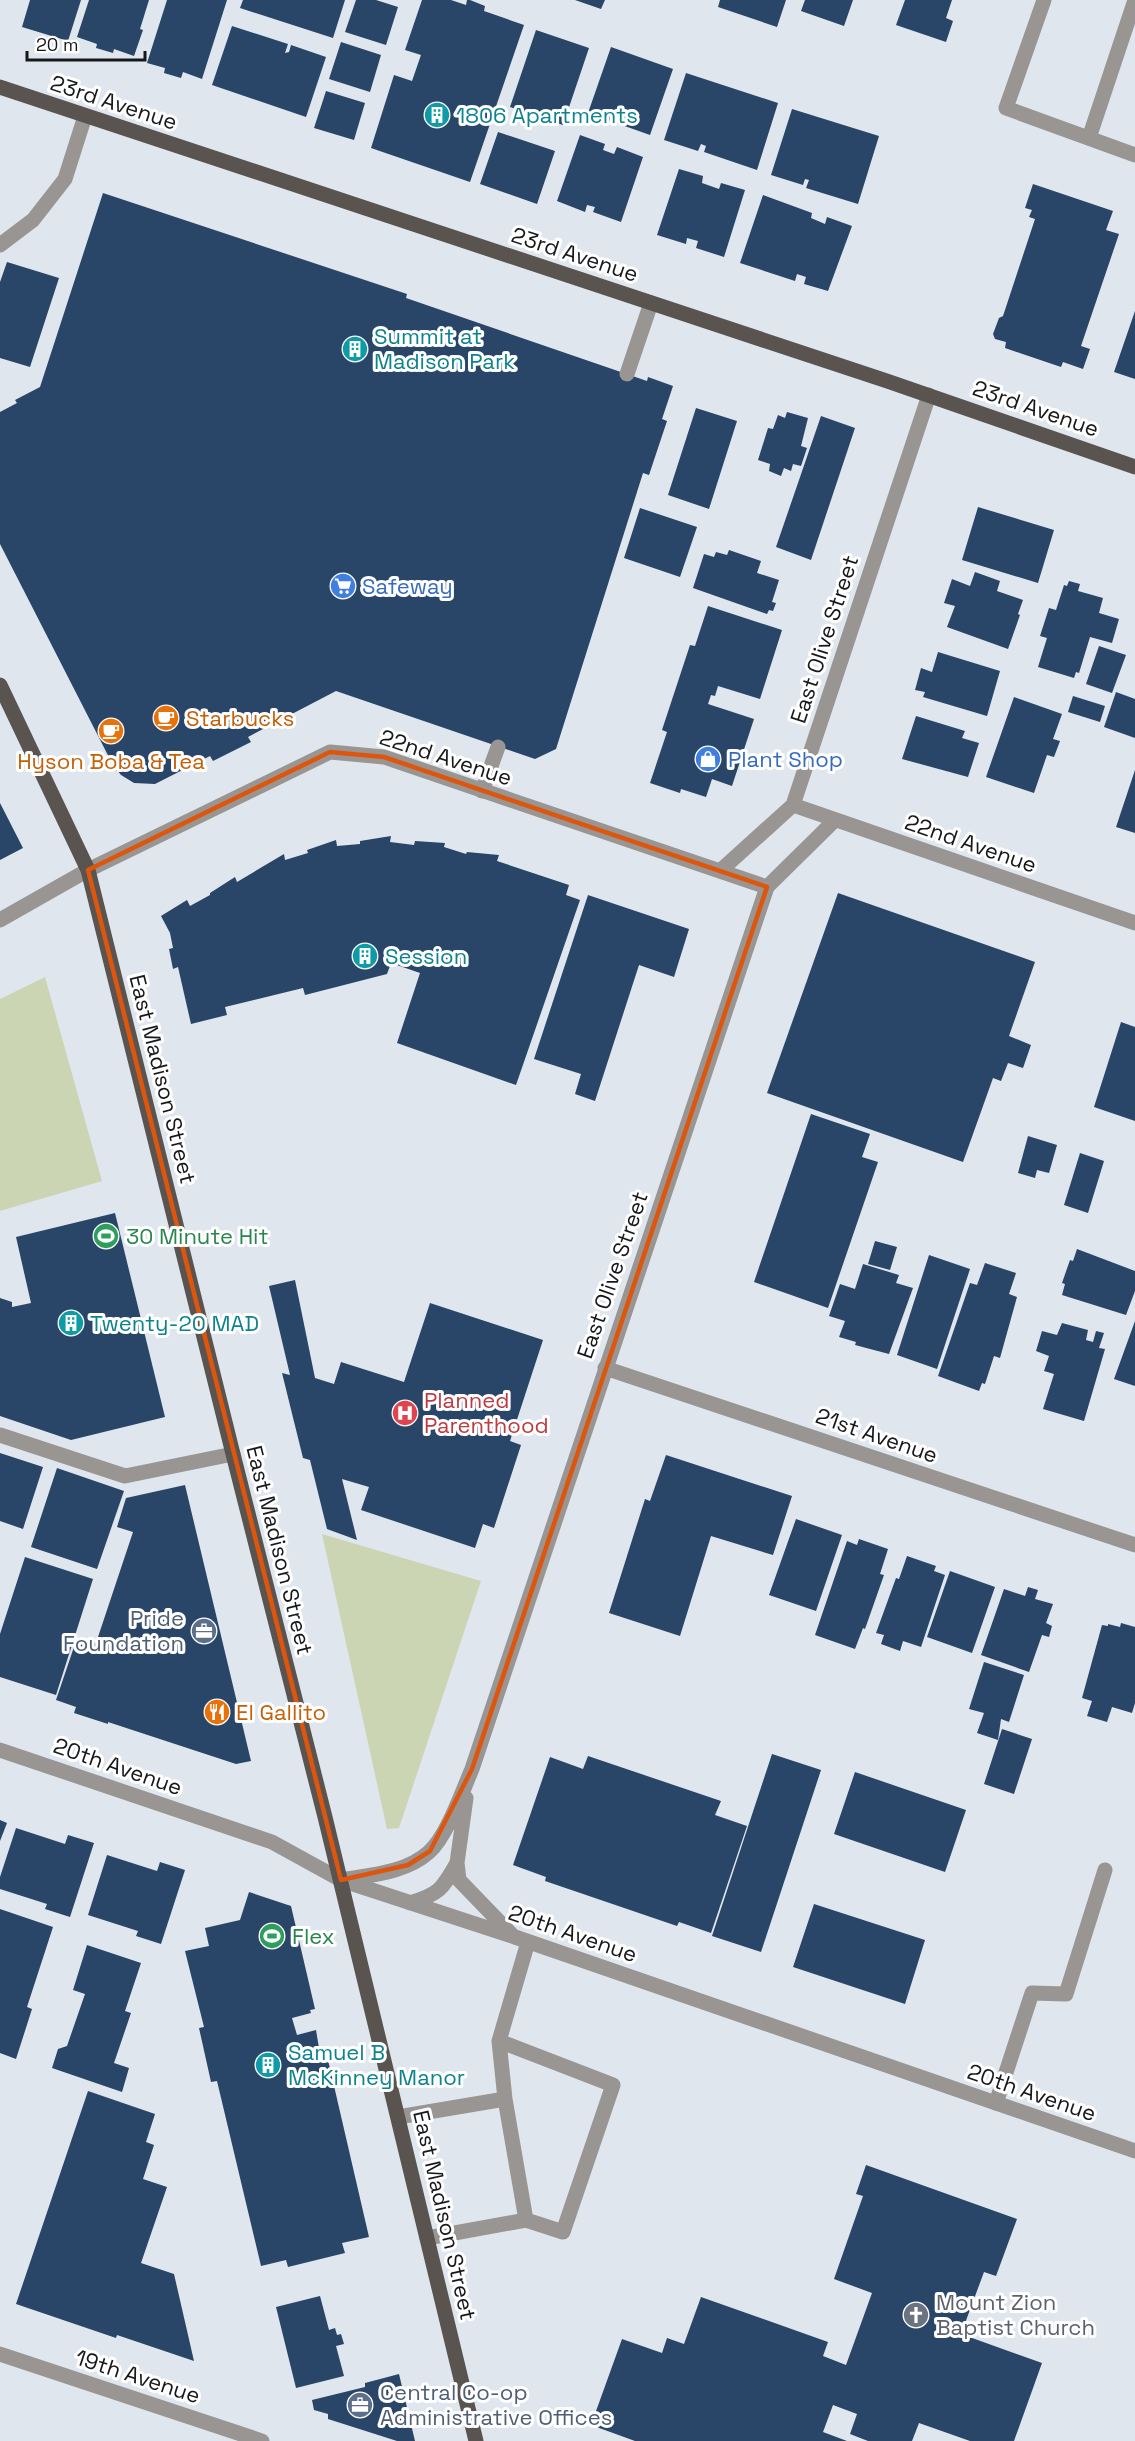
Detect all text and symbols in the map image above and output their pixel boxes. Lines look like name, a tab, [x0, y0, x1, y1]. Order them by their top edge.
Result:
scale bar	[27, 24, 146, 62]
text: 20 m	[36, 33, 79, 56]
street label: 23rd Avenue	[47, 68, 181, 136]
building icon: 1806 Apartments	[422, 100, 452, 130]
place label: 1806 Apartments	[456, 101, 638, 129]
street label: 23rd Avenue	[508, 220, 642, 288]
place label: Summit at Madison Park	[374, 322, 515, 375]
building icon: Summit at Madison Park	[340, 334, 370, 364]
street label: 23rd Avenue	[969, 373, 1103, 443]
street label: East Olive Street	[784, 552, 864, 726]
supermarket icon: Safeway	[328, 571, 358, 601]
place label: Safeway	[362, 572, 453, 600]
cafe icon: Starbucks	[151, 703, 181, 733]
place label: Starbucks	[186, 704, 294, 732]
cafe icon: Hyson Boba & Tea	[96, 716, 126, 746]
street label: 22nd Avenue	[376, 722, 516, 792]
shop icon: Plant Shop	[693, 744, 723, 774]
place label: Plant Shop	[728, 745, 843, 773]
place label: Hyson Boba & Tea	[17, 747, 205, 775]
street label: 22nd Avenue	[902, 807, 1040, 879]
building icon: Session	[350, 941, 380, 971]
place label: Session	[385, 942, 467, 970]
street label: East Madison Street	[123, 972, 203, 1186]
street label: East Olive Street	[570, 1188, 654, 1362]
sports icon: 30 Minute Hit	[91, 1221, 121, 1251]
place label: 30 Minute Hit	[126, 1222, 269, 1250]
building icon: Twenty-20 MAD	[56, 1308, 86, 1338]
place label: Twenty-20 MAD	[90, 1309, 259, 1337]
place label: Planned Parenthood	[424, 1386, 549, 1439]
hospital icon: Planned Parenthood	[390, 1398, 420, 1428]
street label: 21st Avenue	[812, 1401, 942, 1469]
street label: East Madison Street	[240, 1443, 320, 1657]
place label: Pride Foundation	[63, 1604, 184, 1657]
office icon: Pride Foundation	[189, 1616, 219, 1646]
restaurant icon: El Gallito	[202, 1697, 232, 1727]
place label: El Gallito	[236, 1698, 326, 1726]
street label: 20th Avenue	[50, 1731, 186, 1801]
street label: 20th Avenue	[505, 1898, 641, 1968]
sports icon: Flex	[257, 1921, 287, 1951]
place label: Flex	[292, 1922, 335, 1950]
place label: Samuel B McKinney Manor	[288, 2038, 465, 2091]
building icon: Samuel B McKinney Manor	[253, 2050, 283, 2080]
street label: 20th Avenue	[964, 2057, 1100, 2127]
street label: East Madison Street	[407, 2107, 483, 2323]
place label: Mount Zion Baptist Church	[936, 2288, 1095, 2341]
church icon: Mount Zion Baptist Church	[901, 2300, 931, 2330]
street label: 19th Avenue	[72, 2343, 204, 2409]
place label: Central Co-op Administrative Offices	[380, 2378, 612, 2431]
office icon: Central Co-op Administrative Offices	[345, 2390, 375, 2420]

